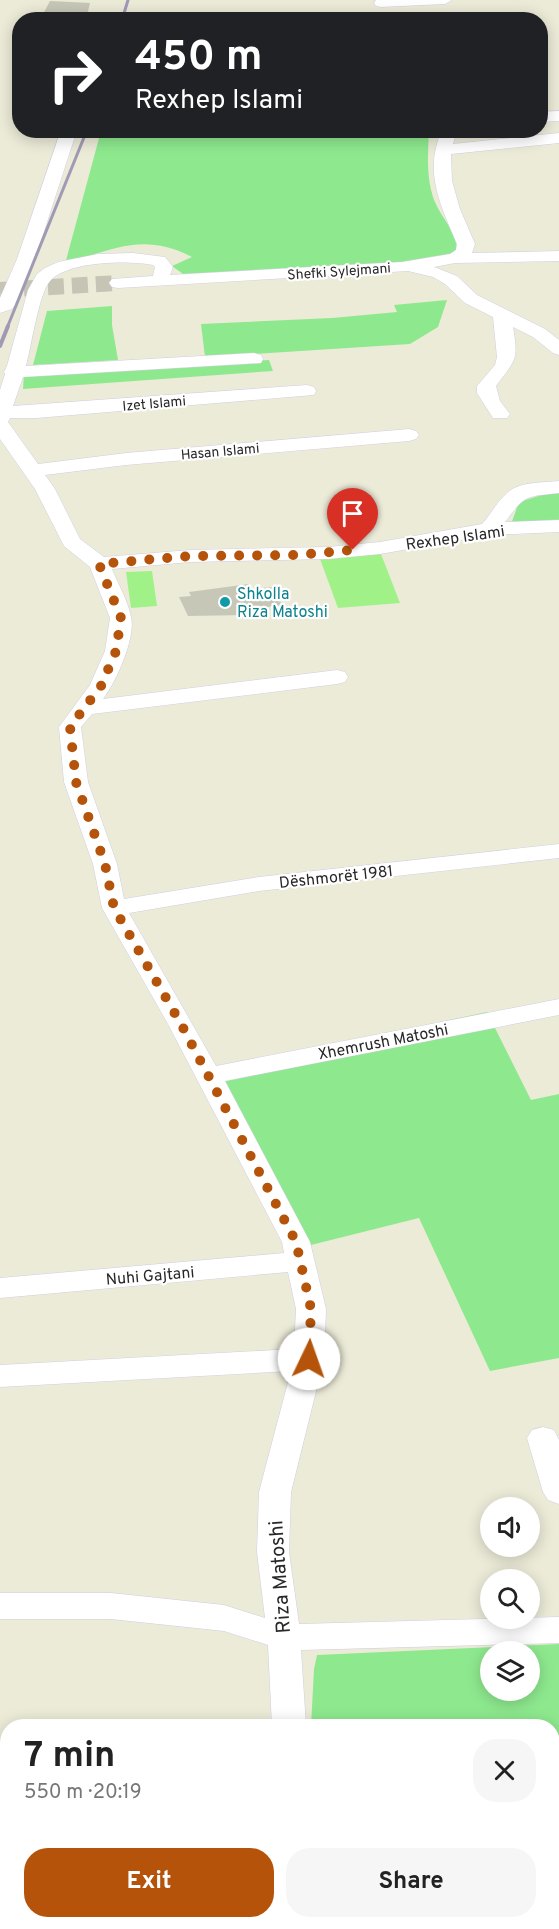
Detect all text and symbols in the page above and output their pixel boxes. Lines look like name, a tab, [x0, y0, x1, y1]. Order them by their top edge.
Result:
text: 450 m	[135, 32, 262, 85]
icon: right	[36, 36, 114, 114]
text: Rexhep Islami	[135, 84, 303, 118]
street label: Shefki Sylejmani	[287, 260, 392, 285]
street label: Izet Islami	[122, 393, 187, 416]
street label: Hasan Islami	[180, 441, 260, 464]
pin	[327, 488, 378, 550]
icon: arrive	[336, 497, 369, 530]
street label: Rexhep Islami	[405, 522, 506, 556]
place label: Shkolla Riza Matoshi	[237, 585, 328, 623]
marker: Shkolla Riza Matoshi	[218, 595, 232, 609]
street label: Dëshmorët 1981	[278, 862, 394, 894]
street label: Xhemrush Matoshi	[317, 1021, 450, 1065]
street label: Nuhi Gajtani	[105, 1263, 195, 1291]
position arrow	[277, 1327, 341, 1391]
map controls	[480, 1497, 540, 1701]
button: sound	[480, 1497, 540, 1557]
street label: Riza Matoshi	[264, 1519, 298, 1634]
button: search	[480, 1569, 540, 1629]
button: layers	[480, 1641, 540, 1701]
text: 7 min	[24, 1734, 115, 1780]
button: close	[473, 1739, 536, 1802]
text: 550 m · 20:19	[24, 1780, 142, 1806]
button: Exit	[24, 1848, 274, 1917]
button: Share	[286, 1848, 536, 1917]

